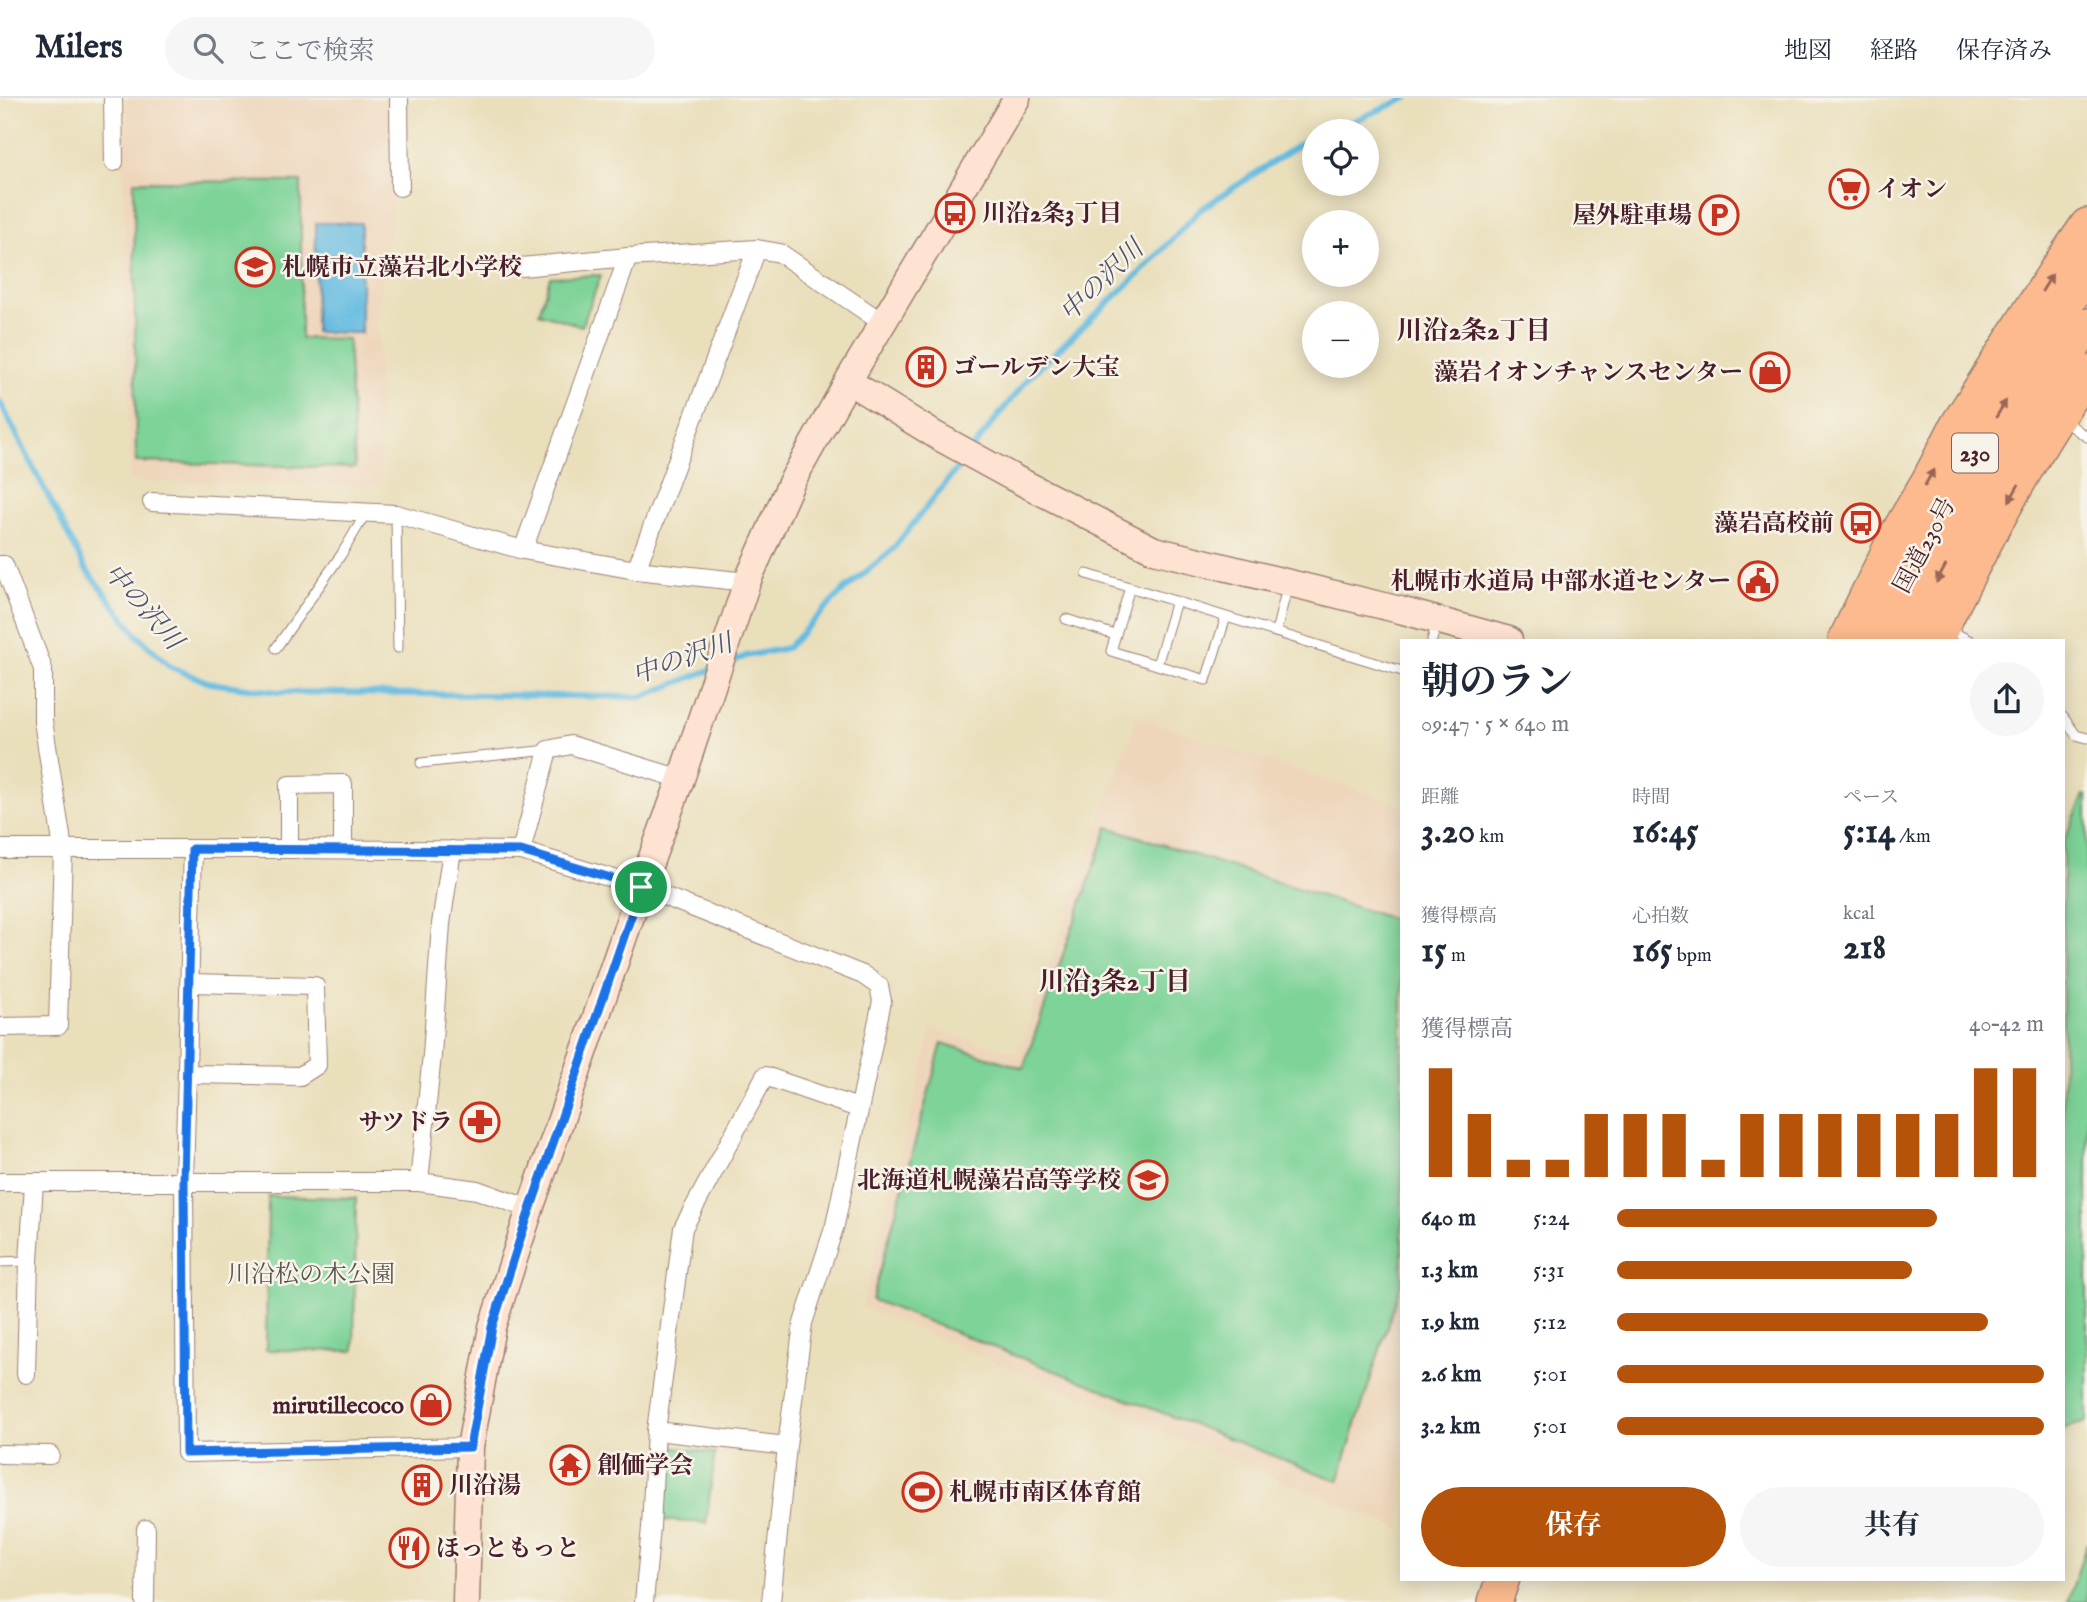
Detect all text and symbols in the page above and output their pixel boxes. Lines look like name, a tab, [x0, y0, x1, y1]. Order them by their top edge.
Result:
search box	[165, 17, 655, 80]
text: Milers	[35, 27, 123, 69]
icon: search	[189, 29, 227, 67]
text: ここで検索	[245, 35, 375, 68]
text: 地図	[1784, 36, 1832, 67]
text: 経路	[1870, 36, 1918, 67]
text: 保存済み	[1956, 36, 2052, 67]
map controls	[1302, 119, 1379, 378]
button: locate	[1302, 119, 1379, 196]
supermarket icon: イオン	[1828, 168, 1870, 210]
place label: イオン	[1876, 175, 1947, 206]
bus stop icon: 川沿2条3丁目	[934, 192, 976, 234]
parking icon: 屋外駐車場	[1698, 194, 1740, 236]
place label: 川沿2条3丁目	[982, 199, 1122, 230]
place label: 屋外駐車場	[1572, 201, 1692, 232]
button: +	[1302, 210, 1379, 287]
water label: 中の沢川	[1053, 231, 1153, 329]
school or university icon: 札幌市立藻岩北小学校	[234, 246, 276, 288]
place label: 札幌市立藻岩北小学校	[282, 253, 522, 284]
one-way arrow	[2041, 274, 2054, 293]
button: −	[1302, 301, 1379, 378]
district label: 川沿2条2丁目	[1397, 315, 1551, 348]
building icon: ゴールデン大宝	[905, 346, 947, 388]
shop icon: 藻岩イオンチャンスセンター	[1749, 351, 1791, 393]
place label: ゴールデン大宝	[953, 353, 1120, 384]
place label: 藻岩イオンチャンスセンター	[1434, 358, 1743, 389]
one-way arrow	[1995, 399, 2008, 418]
road number: 230	[1952, 434, 1998, 472]
one-way arrow	[1924, 468, 1935, 488]
one-way arrow	[2008, 484, 2020, 503]
street label: 国道230号	[1887, 493, 1963, 599]
bus stop icon: 藻岩高校前	[1840, 502, 1882, 544]
place label: 藻岩高校前	[1714, 509, 1834, 540]
water label: 中の沢川	[96, 557, 191, 659]
public building icon: 札幌市水道局 中部水道センター	[1737, 560, 1779, 602]
one-way arrow	[1935, 565, 1947, 584]
place label: 札幌市水道局 中部水道センター	[1391, 567, 1731, 598]
water label: 中の沢川	[628, 626, 740, 692]
text: 朝のラン	[1421, 660, 1573, 708]
button: share	[1970, 662, 2044, 736]
text: 09:47 · 5 × 640 m	[1421, 710, 1569, 739]
text: 距離	[1421, 786, 1459, 810]
text: 時間	[1632, 786, 1670, 810]
text: ペース	[1843, 786, 1899, 810]
text: 3.20	[1421, 810, 1475, 855]
text: 16:45	[1632, 810, 1699, 855]
text: 5:14	[1843, 810, 1895, 855]
text: km	[1475, 825, 1504, 849]
text: /km	[1895, 825, 1931, 849]
pin	[611, 857, 671, 917]
icon: arrive	[622, 868, 660, 906]
text: kcal	[1843, 902, 1875, 926]
text: 獲得標高	[1421, 905, 1497, 929]
text: 心拍数	[1632, 905, 1689, 929]
text: 218	[1843, 926, 1886, 971]
text: 15	[1421, 929, 1447, 974]
text: 165	[1632, 929, 1673, 974]
text: m	[1447, 944, 1466, 968]
text: bpm	[1673, 944, 1712, 968]
district label: 川沿3条2丁目	[1039, 966, 1191, 999]
text: 40–42 m	[1969, 1010, 2044, 1039]
text: 獲得標高	[1421, 1015, 1513, 1044]
pharmacy icon: サツドラ	[459, 1101, 501, 1143]
place label: サツドラ	[358, 1108, 453, 1139]
school or university icon: 北海道札幌藻岩高等学校	[1127, 1159, 1169, 1201]
place label: 北海道札幌藻岩高等学校	[857, 1166, 1121, 1197]
text: 640 m	[1421, 1204, 1476, 1233]
text: 5:24	[1533, 1204, 1569, 1233]
text: 1.3 km	[1421, 1256, 1478, 1285]
text: 5:31	[1533, 1256, 1565, 1285]
park label: 川沿松の木公園	[227, 1260, 395, 1291]
text: 1.9 km	[1421, 1308, 1480, 1337]
text: 5:12	[1533, 1308, 1567, 1337]
text: 2.6 km	[1421, 1360, 1482, 1389]
text: 5:01	[1533, 1360, 1567, 1389]
shop icon: mirutillecoco	[410, 1384, 452, 1426]
place label: mirutillecoco	[273, 1391, 404, 1422]
text: 3.2 km	[1421, 1412, 1480, 1441]
text: 5:01	[1533, 1412, 1567, 1441]
temple icon: 創価学会	[549, 1444, 591, 1486]
place label: 創価学会	[597, 1451, 693, 1482]
building icon: 川沿湯	[401, 1464, 443, 1506]
place label: 川沿湯	[449, 1471, 521, 1502]
sports icon: 札幌市南区体育館	[901, 1471, 943, 1513]
place label: 札幌市南区体育館	[949, 1478, 1141, 1509]
button: 保存	[1421, 1487, 1726, 1567]
button: 共有	[1740, 1487, 2044, 1567]
restaurant icon: ほっともっと	[388, 1527, 430, 1569]
place label: ほっともっと	[436, 1534, 580, 1565]

